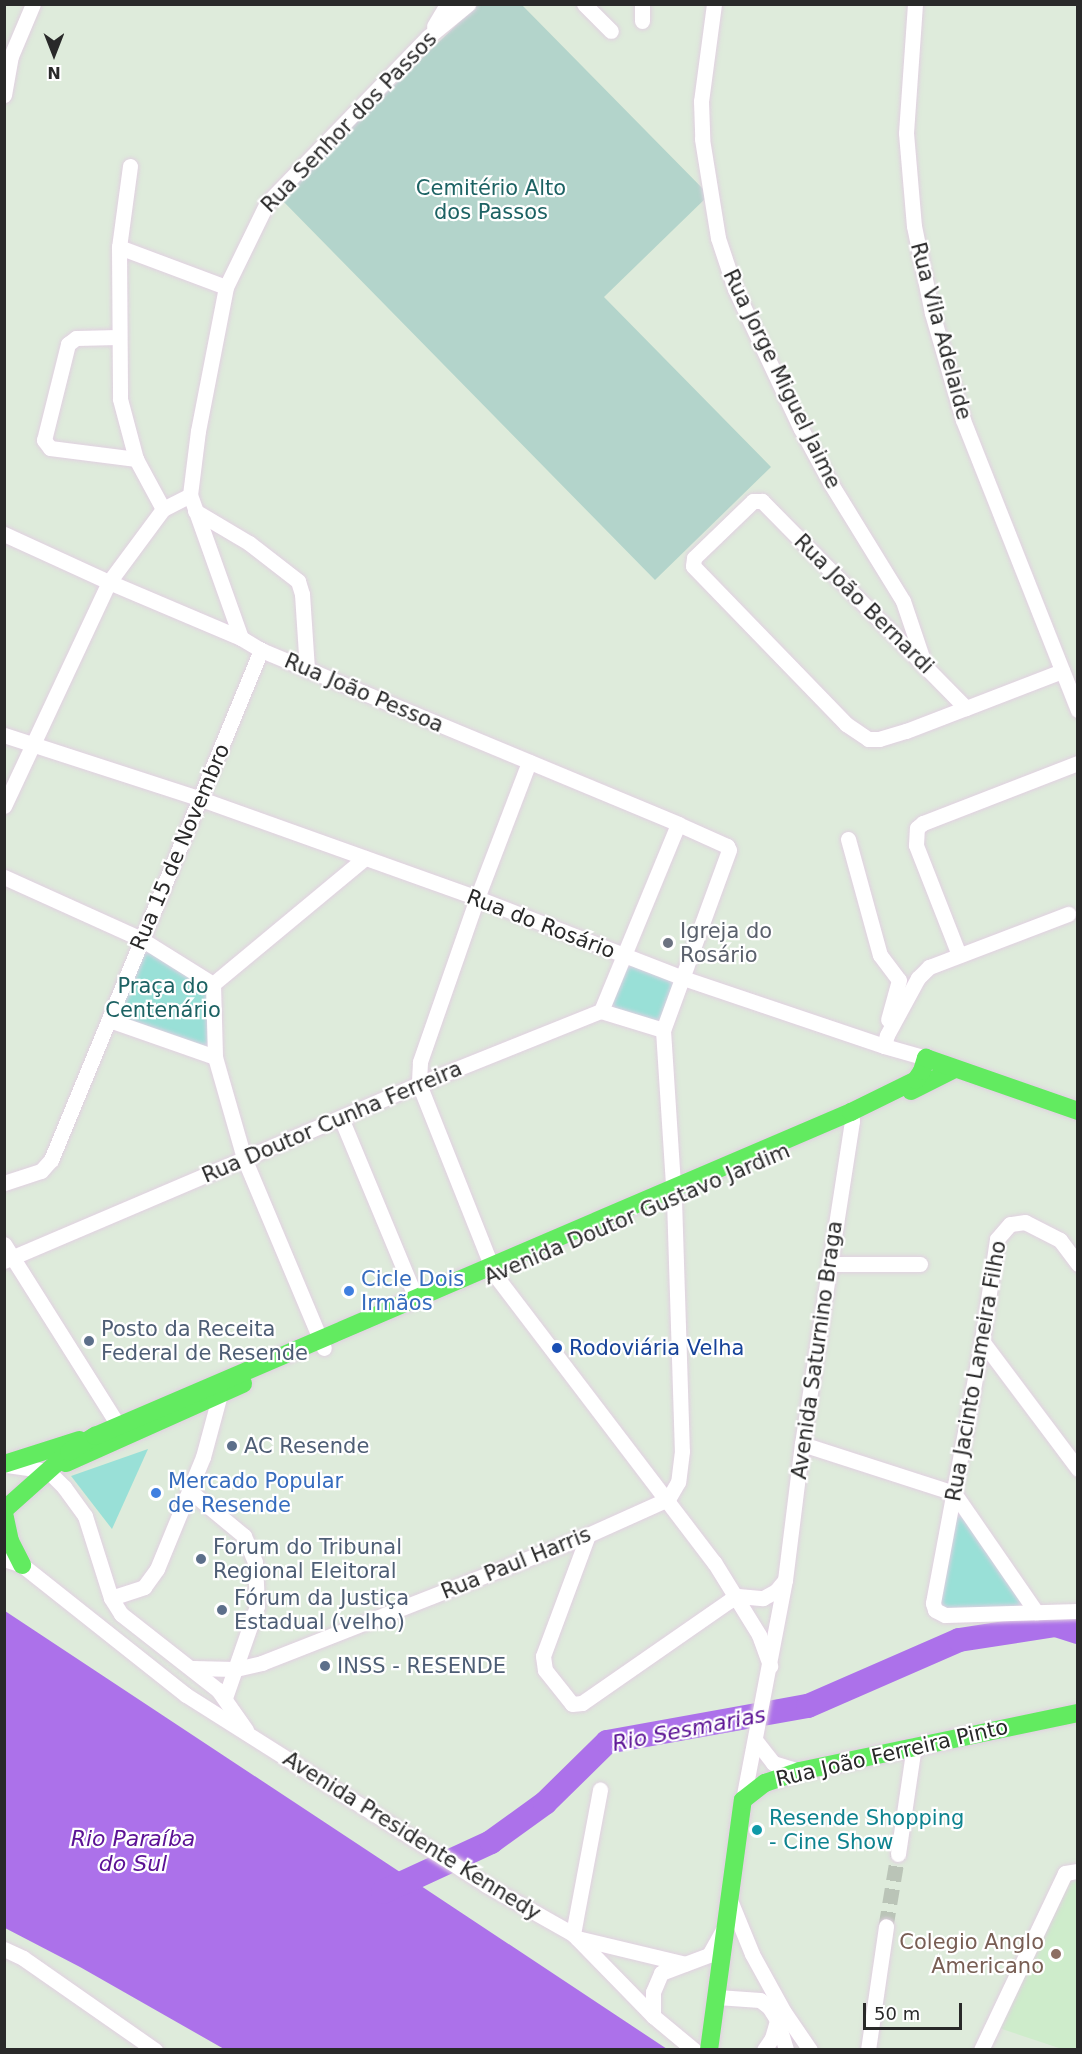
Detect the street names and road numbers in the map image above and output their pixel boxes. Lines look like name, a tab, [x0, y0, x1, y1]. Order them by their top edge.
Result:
street label: Rua Senhor dos Passos	[256, 26, 442, 218]
street label: Rua Vila Adelaide	[905, 240, 977, 422]
street label: Rua Jorge Miguel Jaime	[718, 265, 846, 493]
street label: Rua João Bernardi	[789, 529, 939, 679]
street label: Rua João Pessoa	[281, 648, 447, 738]
street label: Rua 15 de Novembro	[125, 740, 235, 954]
street label: Rua do Rosário	[463, 884, 619, 964]
street label: Rua Doutor Cunha Ferreira	[198, 1056, 466, 1188]
street label: Avenida Doutor Gustavo Jardim	[480, 1138, 794, 1290]
street label: Avenida Saturnino Braga	[786, 1219, 848, 1481]
street label: Rua Jacinto Lameira Filho	[941, 1239, 1011, 1503]
street label: Rua Paul Harris	[437, 1521, 595, 1605]
street label: Rua João Ferreira Pinto	[773, 1714, 1011, 1792]
street label: Avenida Presidente Kennedy	[279, 1746, 545, 1926]

